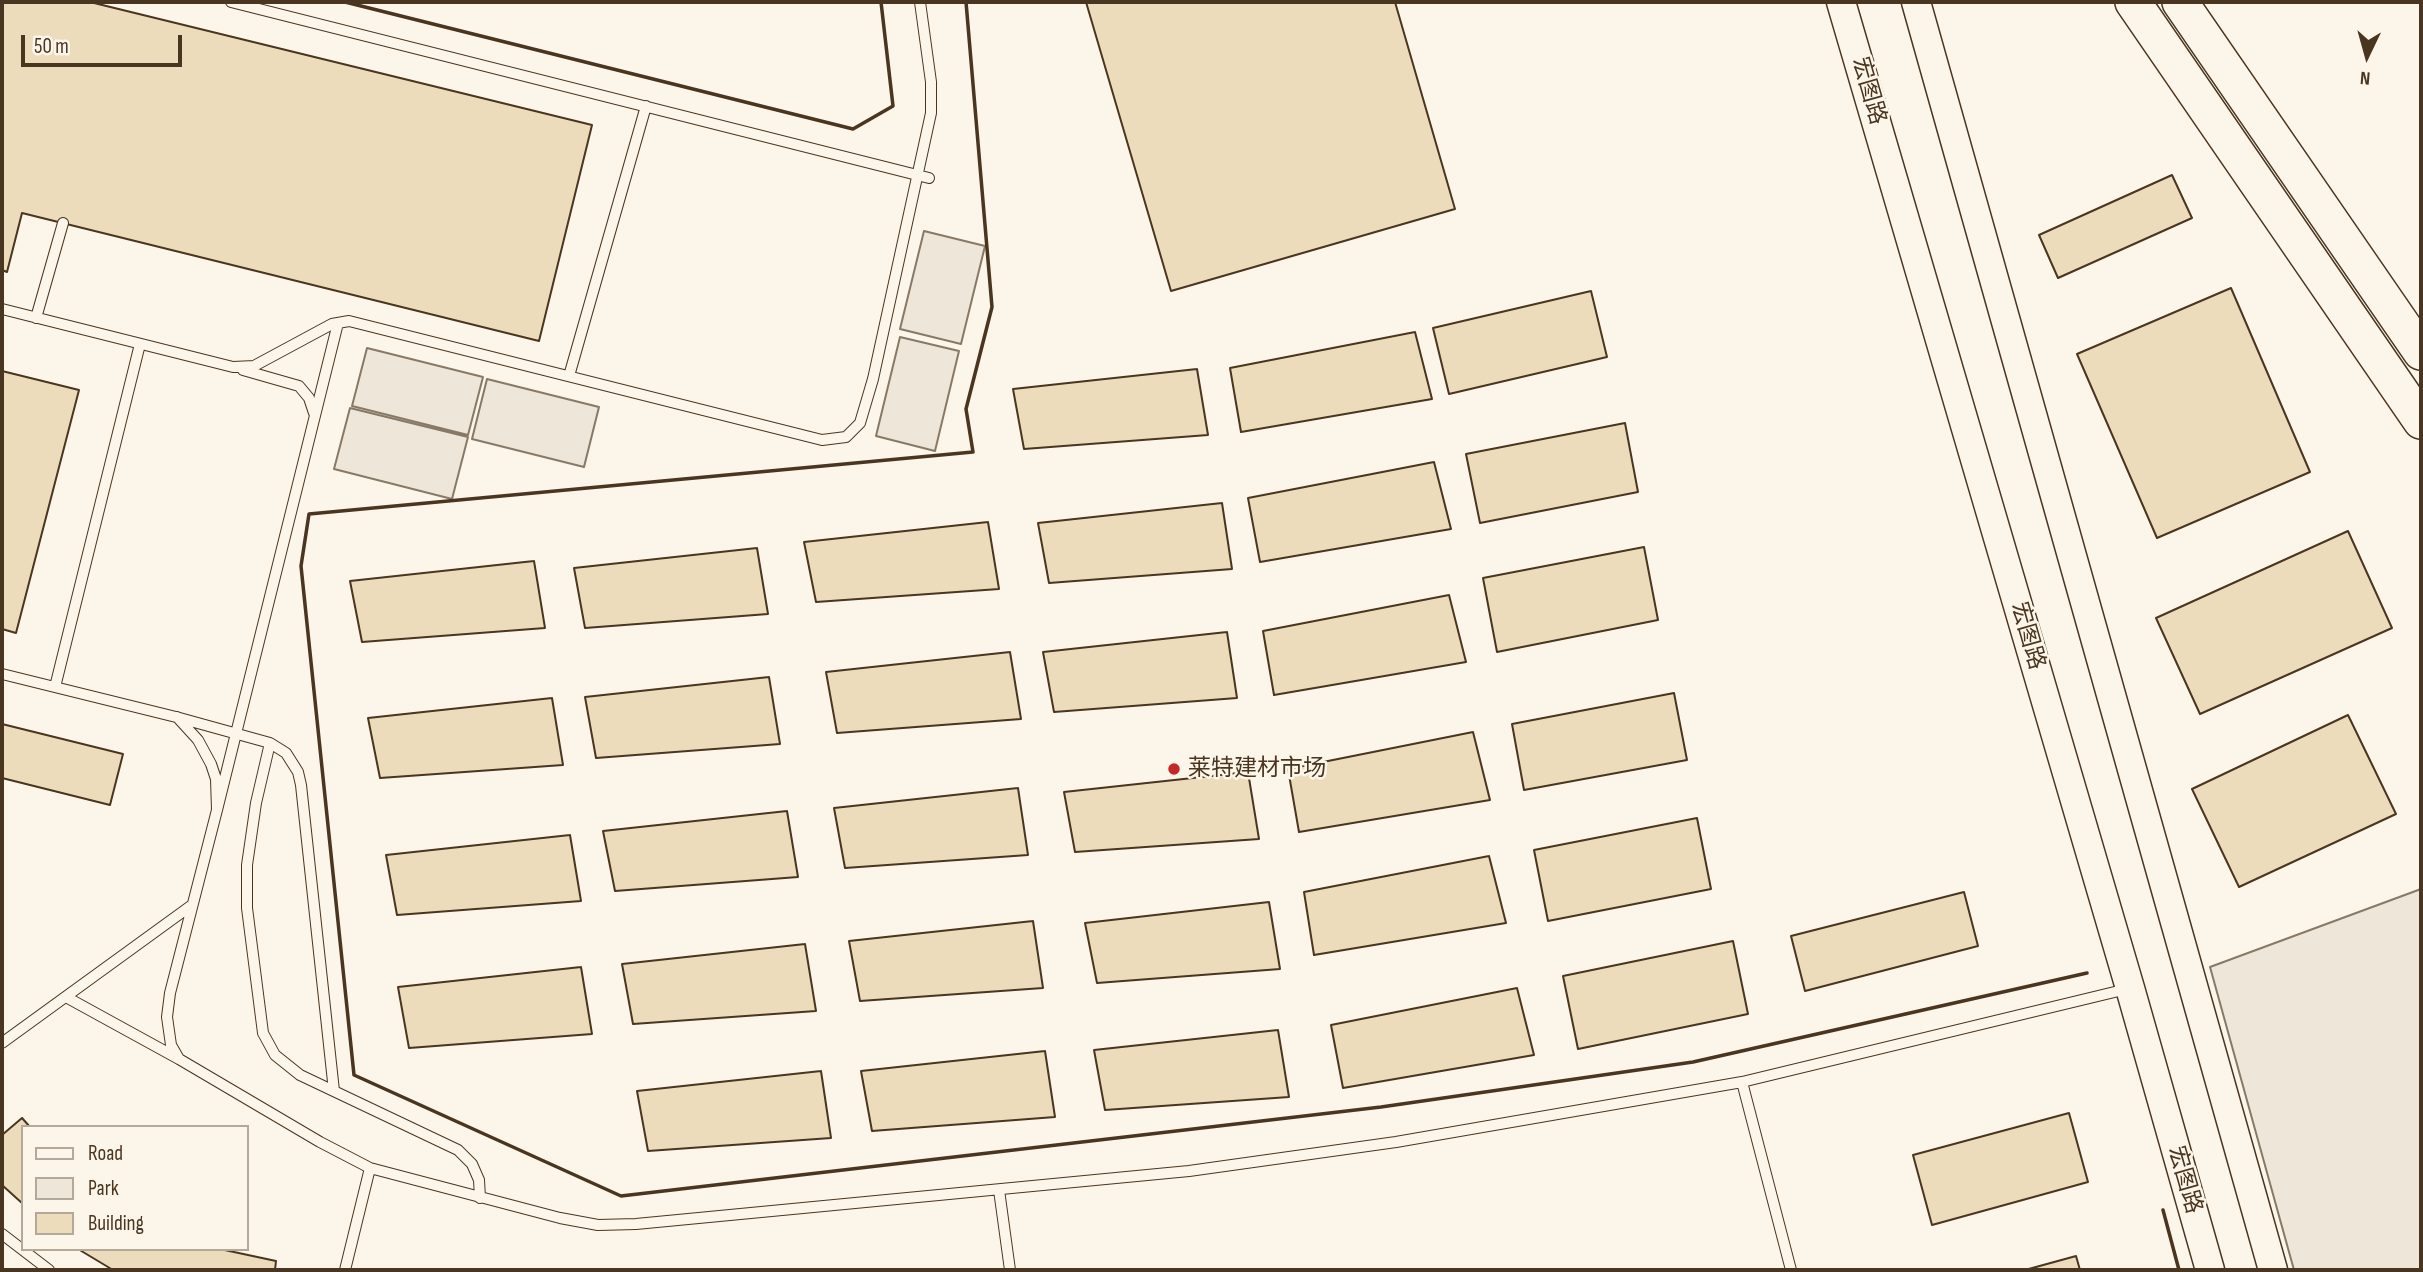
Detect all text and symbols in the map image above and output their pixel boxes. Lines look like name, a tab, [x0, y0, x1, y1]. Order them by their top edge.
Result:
scale bar	[24, 21, 186, 65]
north arrow	[2332, 21, 2402, 91]
text: 50 m	[34, 34, 69, 59]
street label: 宏图路	[1845, 54, 1891, 128]
text: N	[2359, 66, 2371, 89]
street label: 宏图路	[2004, 599, 2050, 673]
place label: 莱特建材市场	[1188, 755, 1326, 783]
marker: 莱特建材市场	[1166, 761, 1182, 777]
legend	[21, 1125, 248, 1251]
text: Road	[88, 1141, 123, 1166]
street label: 宏图路	[2161, 1143, 2207, 1217]
text: Park	[88, 1176, 119, 1201]
text: Building	[88, 1211, 144, 1236]

